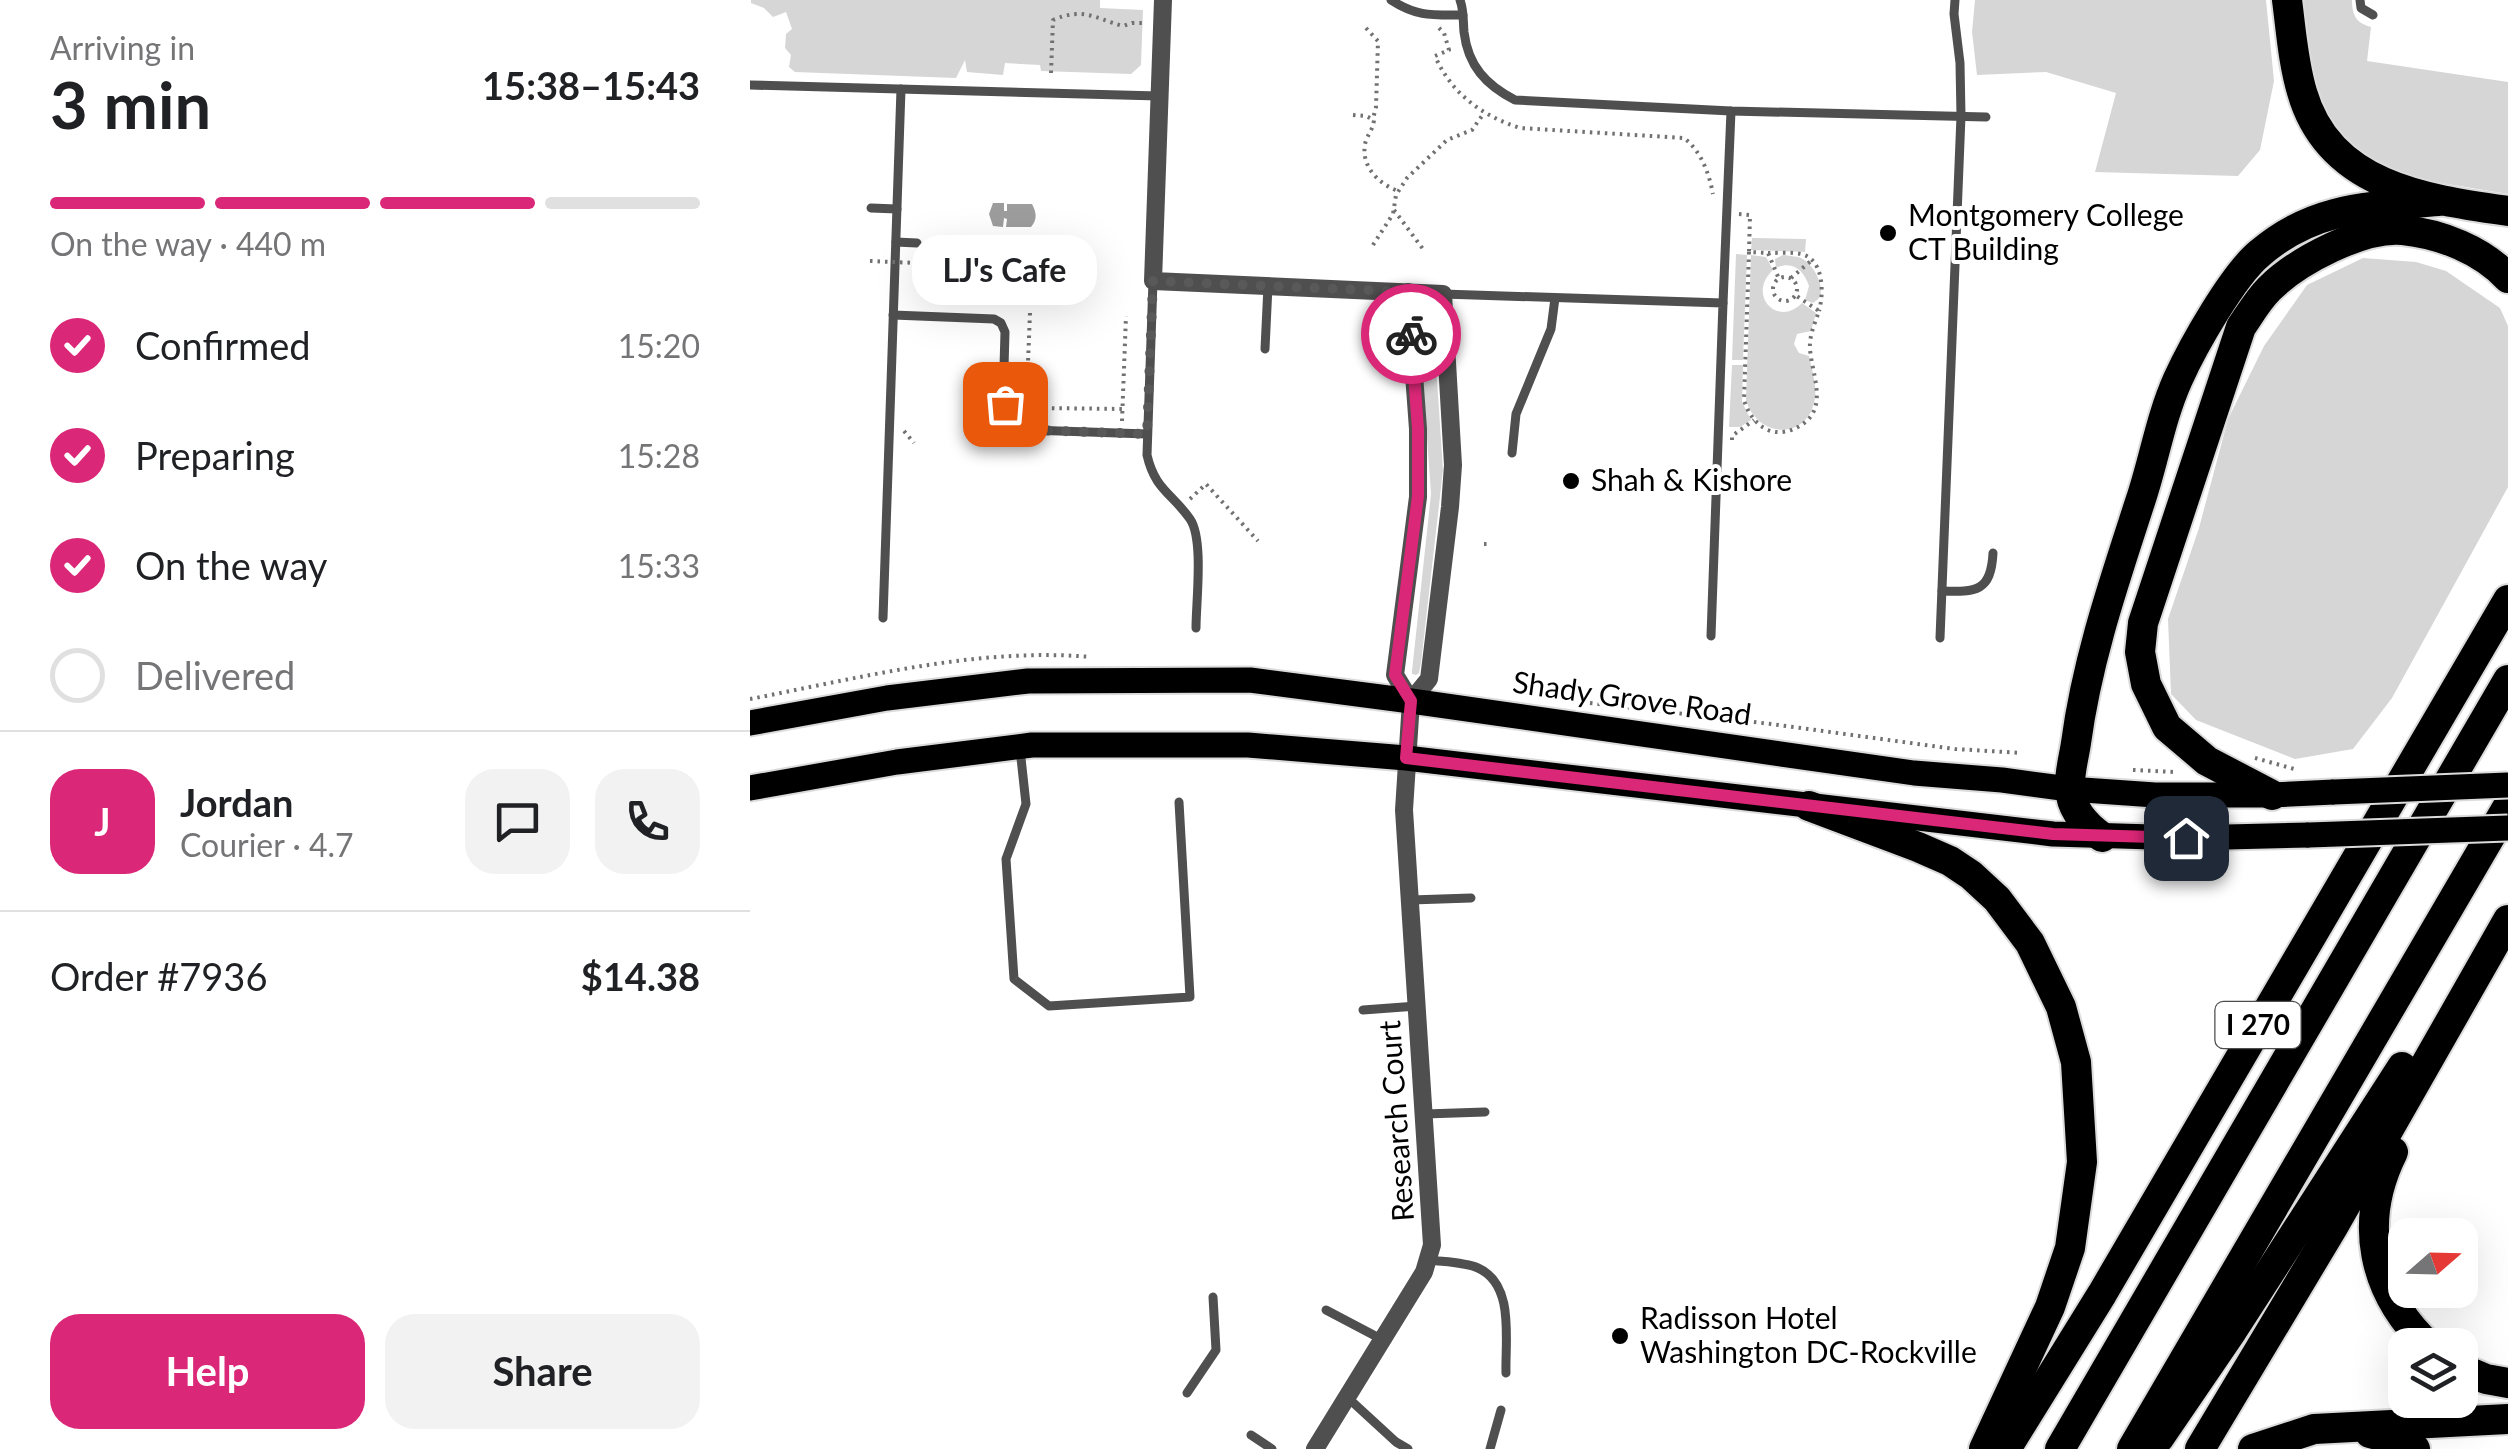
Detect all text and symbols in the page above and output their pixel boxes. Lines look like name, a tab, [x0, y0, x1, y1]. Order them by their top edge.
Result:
text: Arriving in	[50, 28, 195, 67]
text: 15:38–15:43	[482, 62, 700, 108]
text: 3 min	[50, 65, 211, 143]
place label: Montgomery College CT Building	[1908, 196, 2184, 266]
marker: Montgomery College CT Building	[1877, 222, 1899, 244]
text: On the way · 440 m	[50, 224, 326, 263]
callout: LJ's Cafe	[912, 234, 1098, 304]
text: LJ's Cafe	[943, 250, 1066, 289]
courier	[1361, 284, 1461, 384]
icon: bike	[1384, 307, 1439, 362]
icon: check	[50, 318, 105, 373]
text: Confirmed	[135, 322, 311, 368]
text: 15:20	[618, 326, 700, 365]
pin	[963, 362, 1048, 447]
icon: bag	[978, 377, 1033, 432]
icon: check	[50, 428, 105, 483]
text: Preparing	[135, 432, 295, 478]
text: 15:28	[618, 436, 700, 475]
place label: Shah & Kishore	[1591, 461, 1792, 497]
marker: Shah & Kishore	[1560, 470, 1582, 492]
icon: check	[50, 538, 105, 593]
text: On the way	[135, 542, 327, 588]
text: 15:33	[618, 546, 700, 585]
text: Delivered	[135, 652, 295, 698]
street label: Shady Grove Road	[1511, 662, 1754, 732]
button: chat	[465, 769, 570, 874]
button: phone	[595, 769, 700, 874]
text: Jordan	[180, 779, 293, 825]
pin	[2144, 796, 2229, 881]
text: J	[94, 798, 111, 844]
icon: home	[2159, 811, 2214, 866]
text: Courier · 4.7	[180, 825, 354, 864]
text: Order #7936	[50, 953, 267, 999]
text: $14.38	[581, 953, 700, 999]
road number: I 270	[2216, 1002, 2300, 1048]
street label: Research Court	[1370, 1019, 1420, 1223]
north arrow	[2388, 1218, 2478, 1308]
map controls	[2388, 1218, 2478, 1418]
place label: Radisson Hotel Washington DC-Rockville	[1640, 1299, 1977, 1369]
button: Help	[50, 1314, 365, 1429]
button: Share	[385, 1314, 700, 1429]
marker: Radisson Hotel Washington DC-Rockville	[1609, 1325, 1631, 1347]
button: layers	[2388, 1328, 2478, 1418]

